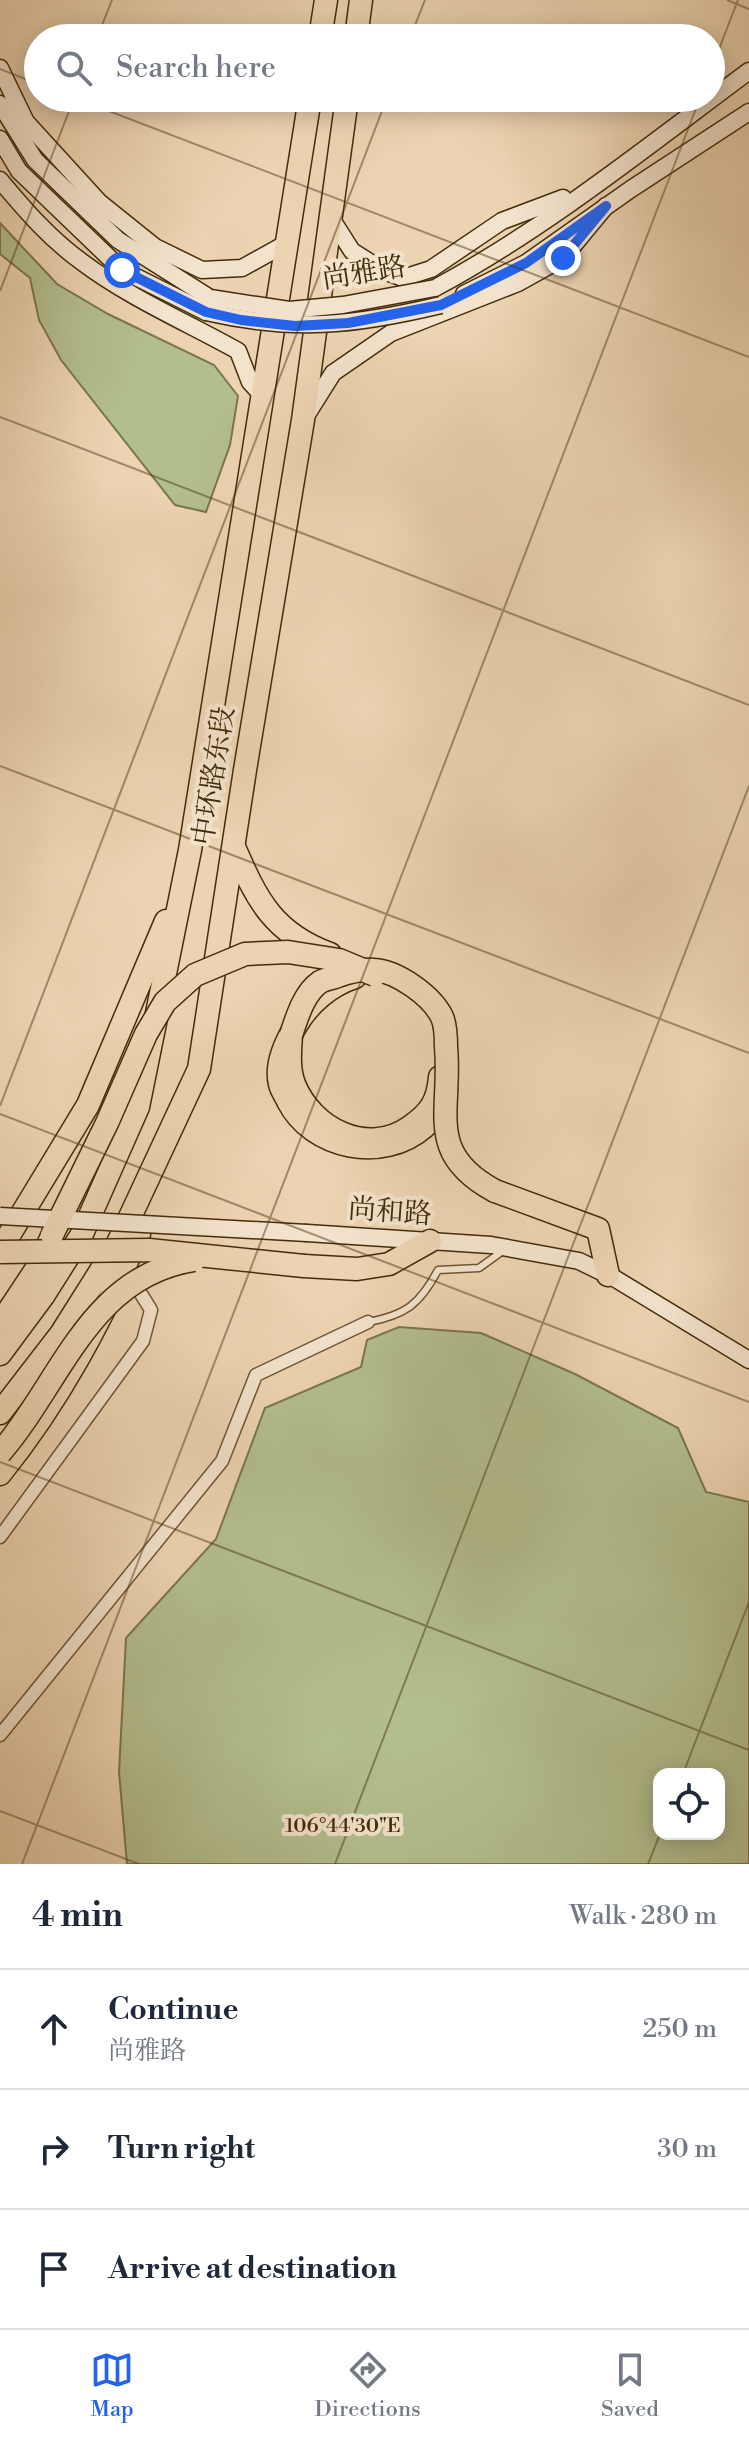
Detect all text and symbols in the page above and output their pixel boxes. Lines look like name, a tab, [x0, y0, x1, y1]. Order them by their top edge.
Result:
search box	[24, 24, 725, 112]
icon: search	[52, 46, 96, 90]
text: Search here	[116, 49, 276, 87]
route end	[545, 240, 581, 276]
street label: 尚雅路	[320, 249, 408, 297]
route start	[104, 252, 140, 288]
street label: 中环路东段	[186, 704, 242, 848]
street label: 尚和路	[347, 1192, 433, 1232]
map controls	[653, 1768, 725, 1840]
button: locate	[653, 1768, 725, 1840]
text: 106°44'30"E	[285, 1814, 401, 1839]
text: 4 min	[32, 1895, 123, 1937]
text: Walk · 280 m	[570, 1900, 717, 1932]
text: Continue	[108, 1991, 239, 2029]
icon: ahead	[32, 2007, 76, 2051]
text: 250 m	[642, 2013, 717, 2045]
text: 尚雅路	[108, 2035, 186, 2067]
icon: right	[32, 2127, 76, 2171]
text: Turn right	[108, 2130, 255, 2168]
text: 30 m	[657, 2133, 717, 2165]
icon: arrive	[32, 2247, 76, 2291]
text: Arrive at destination	[108, 2250, 397, 2288]
tab: Map	[90, 2348, 134, 2423]
tab: Directions	[315, 2348, 421, 2423]
tab: Saved	[601, 2348, 659, 2423]

